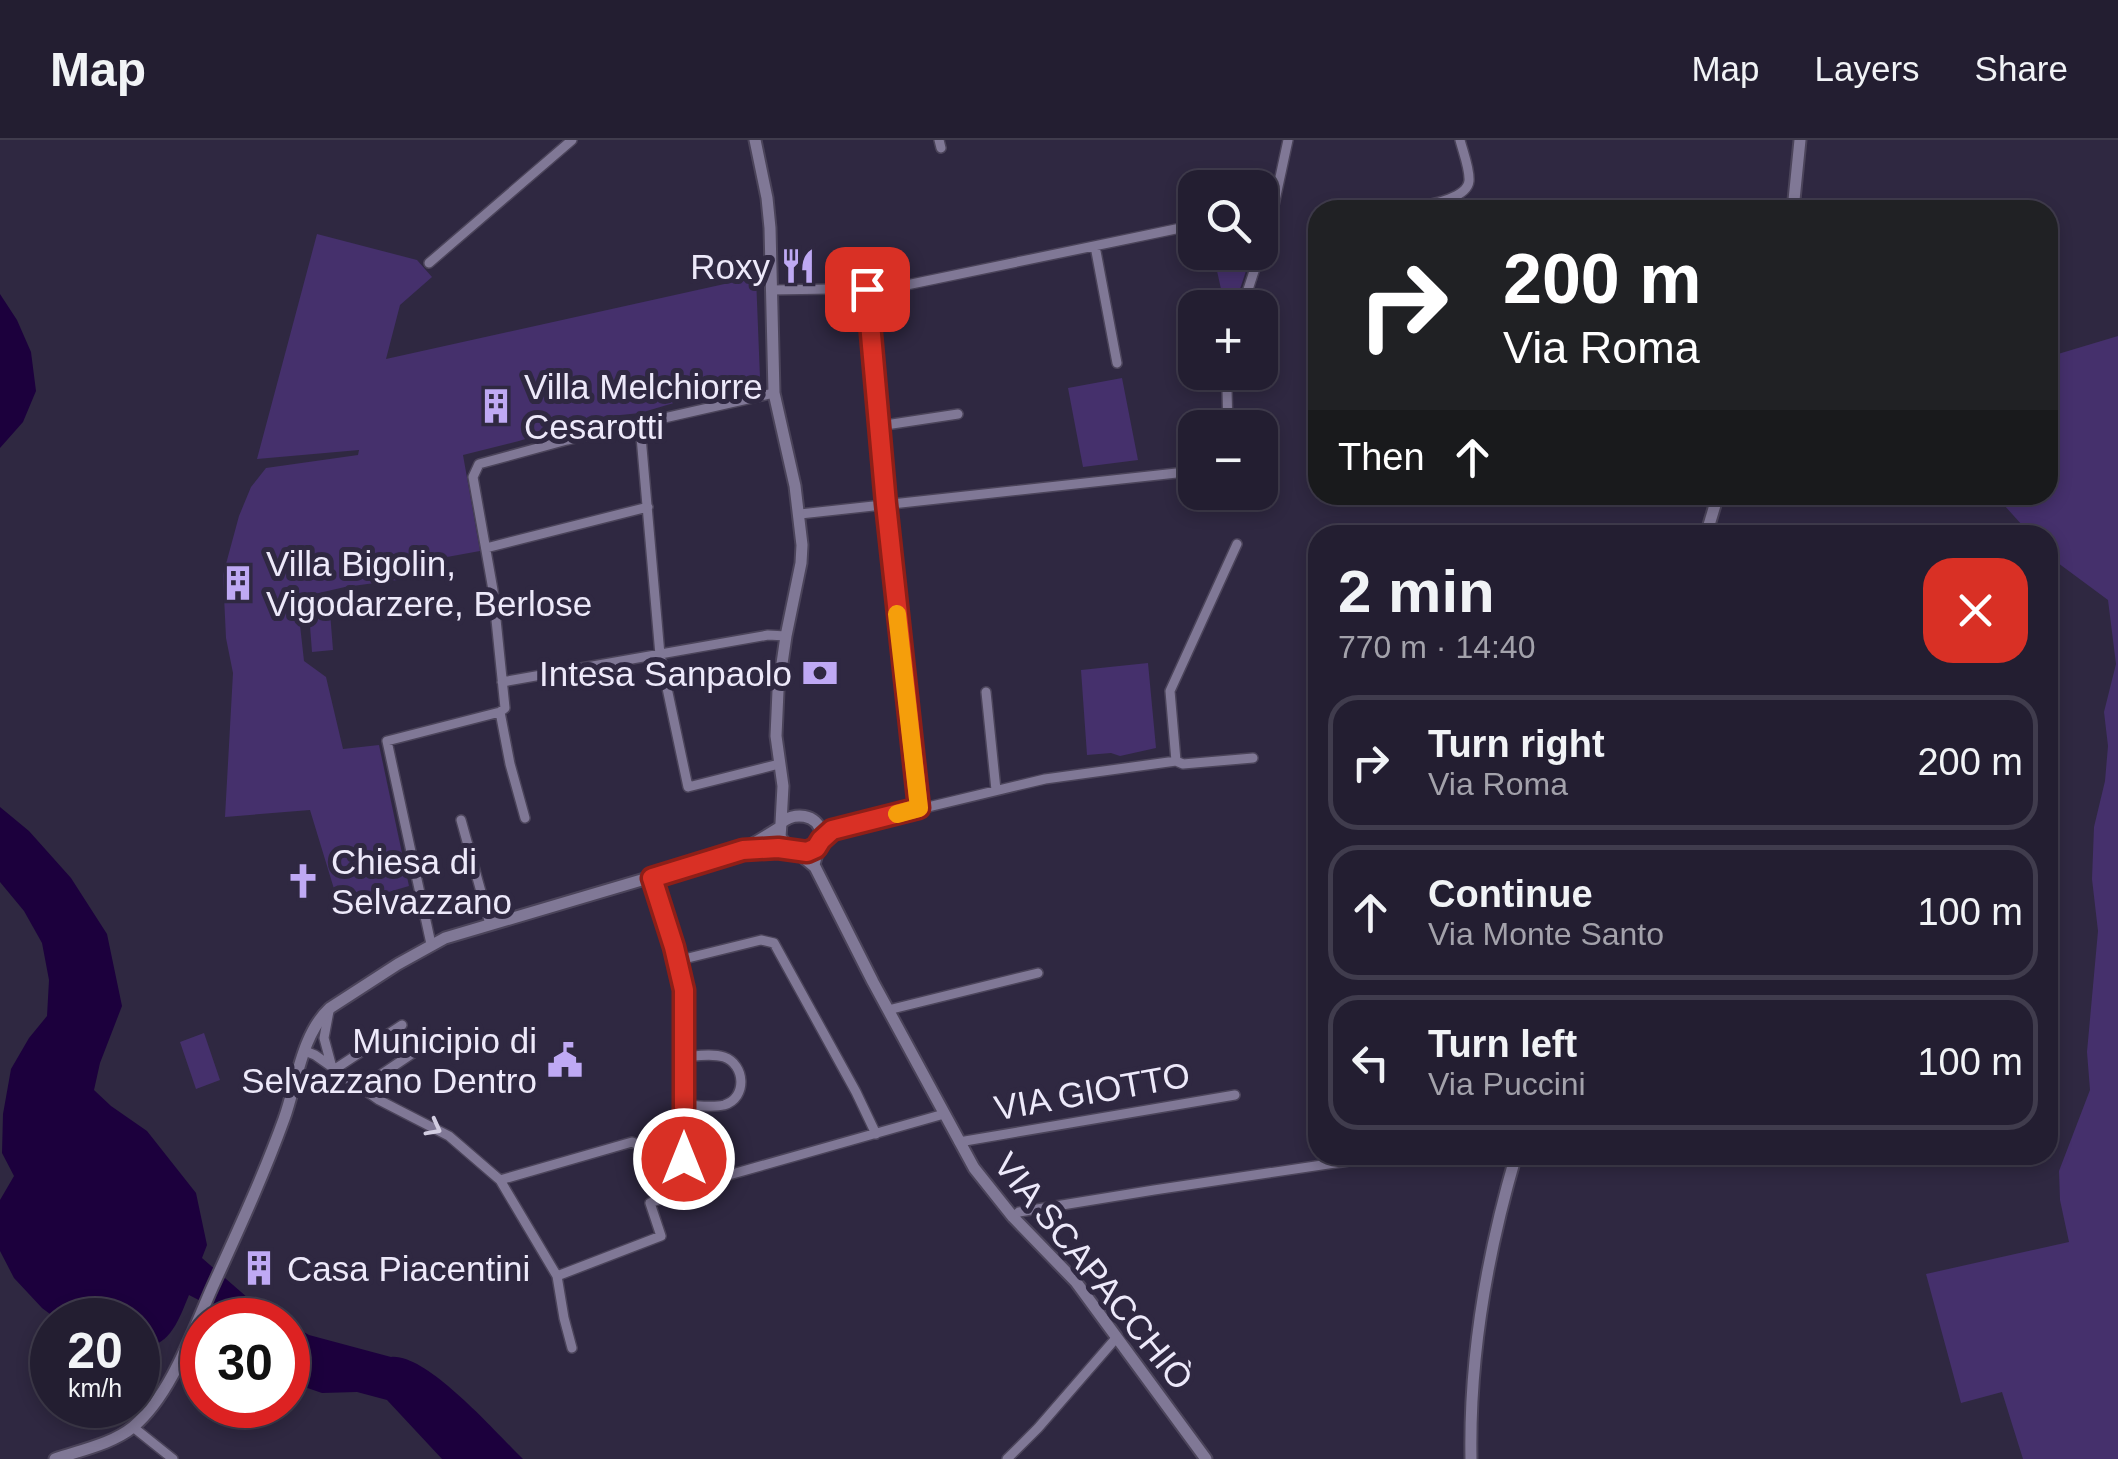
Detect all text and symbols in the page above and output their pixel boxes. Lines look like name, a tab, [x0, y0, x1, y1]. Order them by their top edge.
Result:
text: Map	[50, 43, 146, 96]
text: Map	[1691, 49, 1760, 88]
text: Layers	[1815, 49, 1920, 88]
text: Share	[1975, 49, 2068, 88]
map controls	[1178, 170, 1278, 510]
button: search	[1178, 170, 1278, 270]
icon: right	[1338, 240, 1468, 370]
text: 200 m	[1503, 240, 1701, 318]
place label: Roxy	[690, 247, 770, 286]
restaurant icon: Roxy	[779, 247, 817, 285]
pin	[825, 247, 910, 332]
icon: arrive	[840, 262, 895, 317]
button: +	[1178, 290, 1278, 390]
text: Via Roma	[1503, 322, 1700, 373]
place label: Villa Melchiorre Cesarotti	[524, 367, 763, 446]
building icon: Villa Melchiorre Cesarotti	[477, 387, 515, 425]
button: −	[1178, 410, 1278, 510]
icon: ahead	[1445, 430, 1500, 485]
text: Then	[1338, 436, 1425, 478]
place label: Villa Bigolin, Vigodarzere, Berlose	[266, 544, 592, 623]
text: 2 min	[1338, 558, 1495, 625]
button: close	[1923, 558, 2028, 663]
building icon: Villa Bigolin, Vigodarzere, Berlose	[219, 564, 257, 602]
text: 770 m · 14:40	[1338, 629, 1535, 665]
place label: Intesa Sanpaolo	[539, 654, 792, 693]
bank icon: Intesa Sanpaolo	[801, 654, 839, 692]
text: Turn right	[1428, 723, 1605, 765]
icon: right	[1343, 735, 1398, 790]
text: 200 m	[1917, 741, 2023, 783]
text: Via Roma	[1428, 766, 1568, 802]
place label: Chiesa di Selvazzano	[331, 842, 512, 921]
church icon: Chiesa di Selvazzano	[284, 862, 322, 900]
text: Continue	[1428, 873, 1593, 915]
icon: ahead	[1343, 885, 1398, 940]
text: 100 m	[1917, 891, 2023, 933]
text: Via Monte Santo	[1428, 916, 1664, 952]
place label: Municipio di Selvazzano Dentro	[241, 1021, 537, 1100]
text: Turn left	[1428, 1023, 1577, 1065]
icon: left	[1343, 1035, 1398, 1090]
public building icon: Municipio di Selvazzano Dentro	[546, 1041, 584, 1079]
text: 100 m	[1917, 1041, 2023, 1083]
street label: VIA GIOTTO	[991, 1055, 1193, 1127]
text: Via Puccini	[1428, 1066, 1586, 1102]
position arrow	[632, 1107, 736, 1211]
one-way arrow	[423, 1116, 441, 1135]
street label: VIA SCAPACCHIÒ	[987, 1145, 1201, 1397]
building icon: Casa Piacentini	[240, 1249, 278, 1287]
place label: Casa Piacentini	[287, 1249, 530, 1288]
speed limit sign: 30	[180, 1298, 310, 1428]
text: 20	[67, 1323, 123, 1379]
text: km/h	[68, 1374, 122, 1402]

